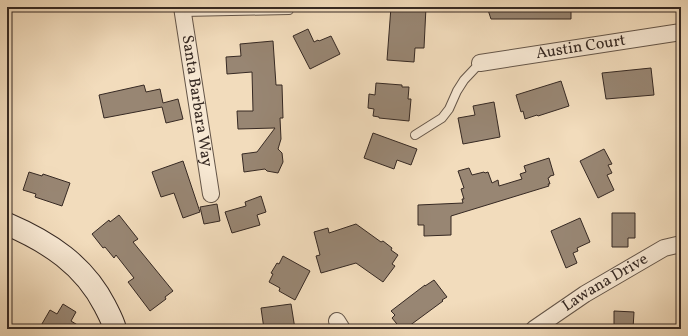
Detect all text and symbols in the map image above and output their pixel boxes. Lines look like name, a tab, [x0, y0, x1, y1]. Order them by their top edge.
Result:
street label: Austin Court	[534, 30, 628, 65]
street label: Santa Barbara Way	[175, 33, 218, 169]
street label: Lawana Drive	[558, 249, 652, 317]

